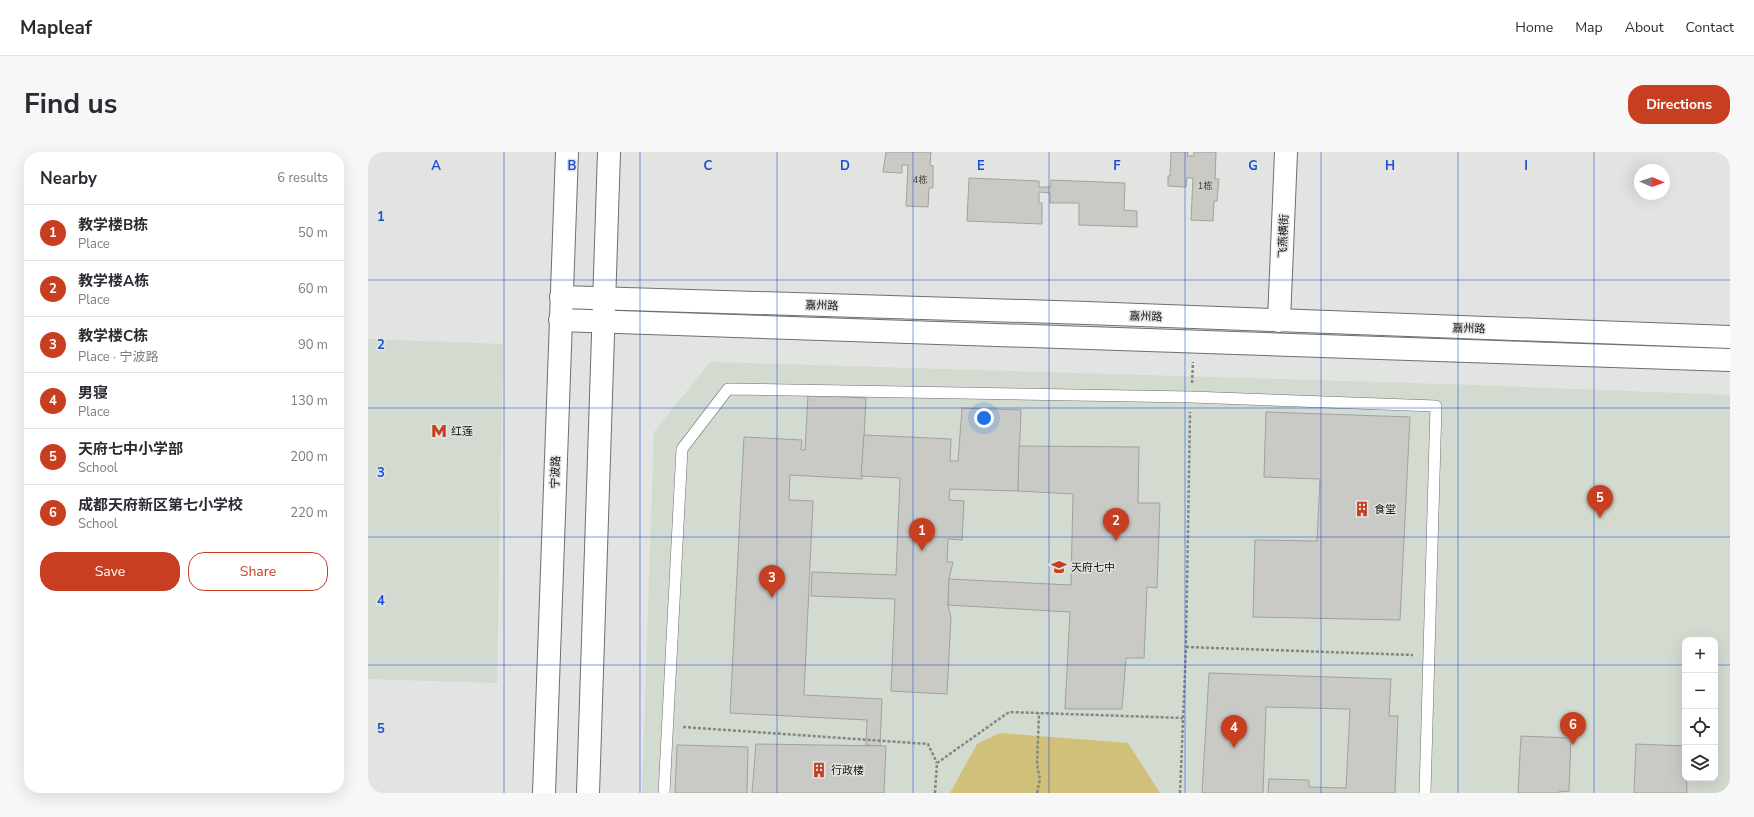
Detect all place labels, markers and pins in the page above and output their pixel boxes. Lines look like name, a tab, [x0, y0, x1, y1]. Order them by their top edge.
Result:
metro station icon: 红莲	[430, 422, 448, 440]
place label: 红莲	[451, 424, 473, 439]
pin: 5	[1587, 485, 1613, 518]
building icon: 食堂	[1353, 500, 1371, 518]
place label: 食堂	[1374, 502, 1396, 517]
pin: 2	[1103, 508, 1129, 541]
pin: 1	[909, 518, 935, 551]
school or university icon: 天府七中	[1050, 558, 1068, 576]
place label: 天府七中	[1071, 560, 1115, 575]
pin: 3	[759, 565, 785, 598]
pin: 6	[1560, 712, 1586, 745]
pin: 4	[1221, 715, 1247, 748]
building icon: 行政楼	[810, 761, 828, 779]
place label: 行政楼	[831, 763, 864, 778]

